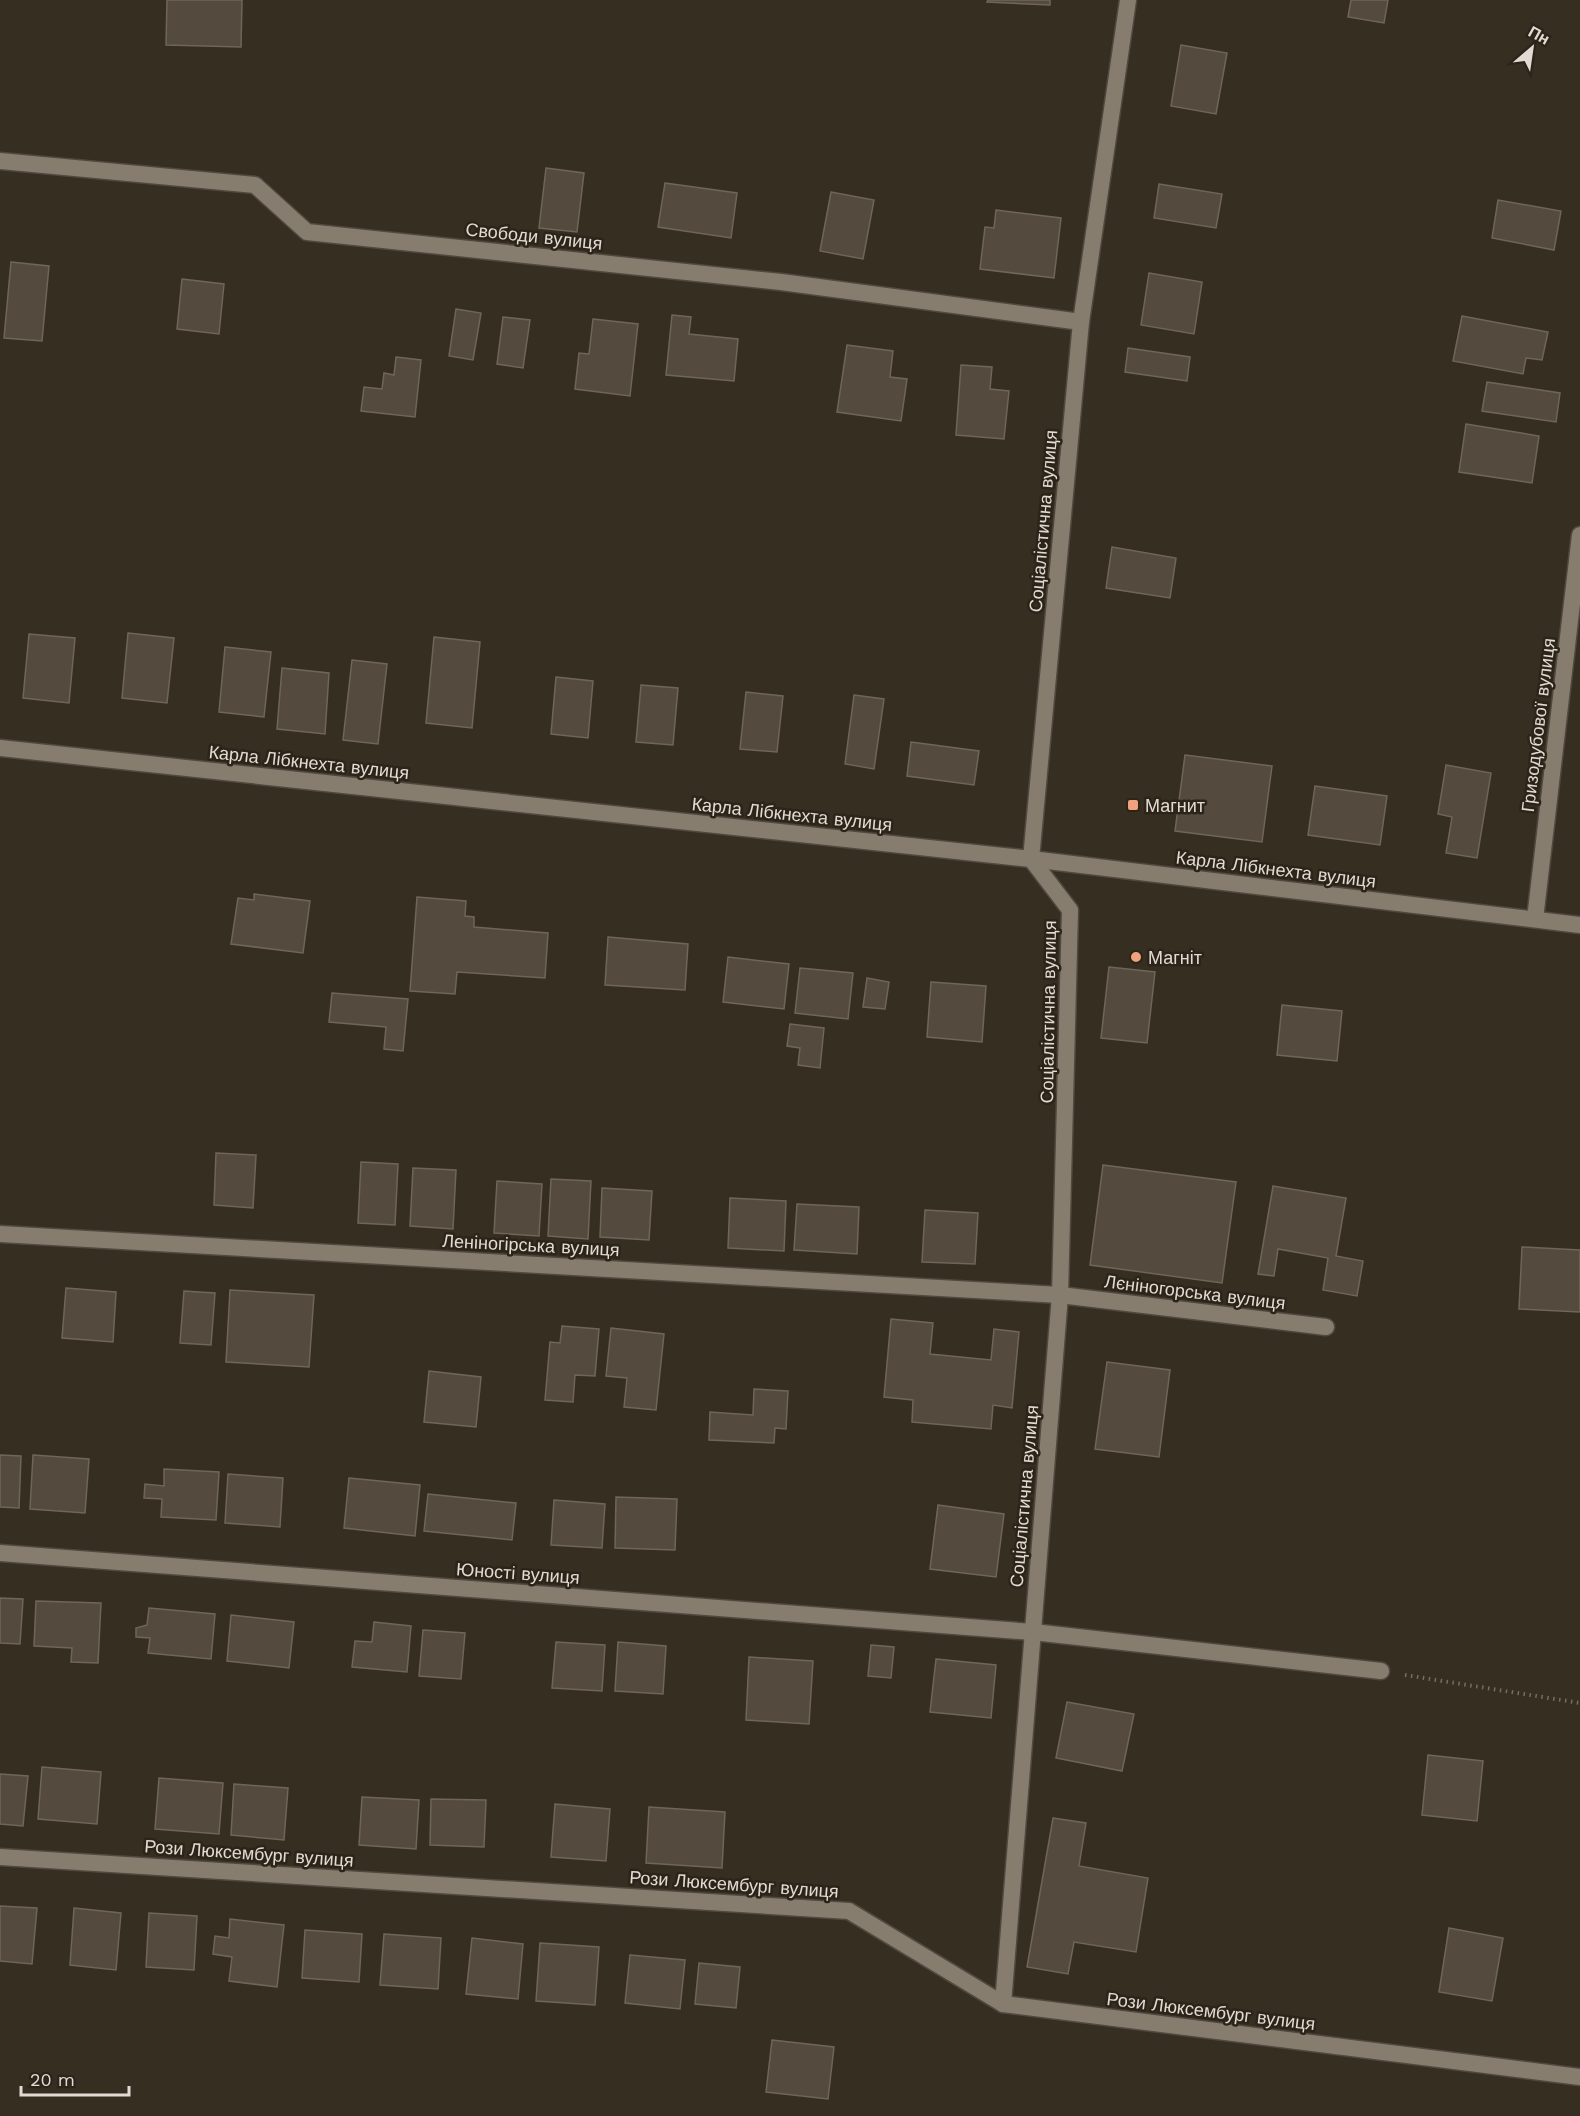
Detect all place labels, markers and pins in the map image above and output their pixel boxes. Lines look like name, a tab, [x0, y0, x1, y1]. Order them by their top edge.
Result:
place label: Магнит	[1145, 795, 1205, 816]
marker: Магнит	[1126, 798, 1140, 812]
place label: Магніт	[1148, 947, 1202, 968]
marker: Магніт	[1129, 950, 1143, 964]

